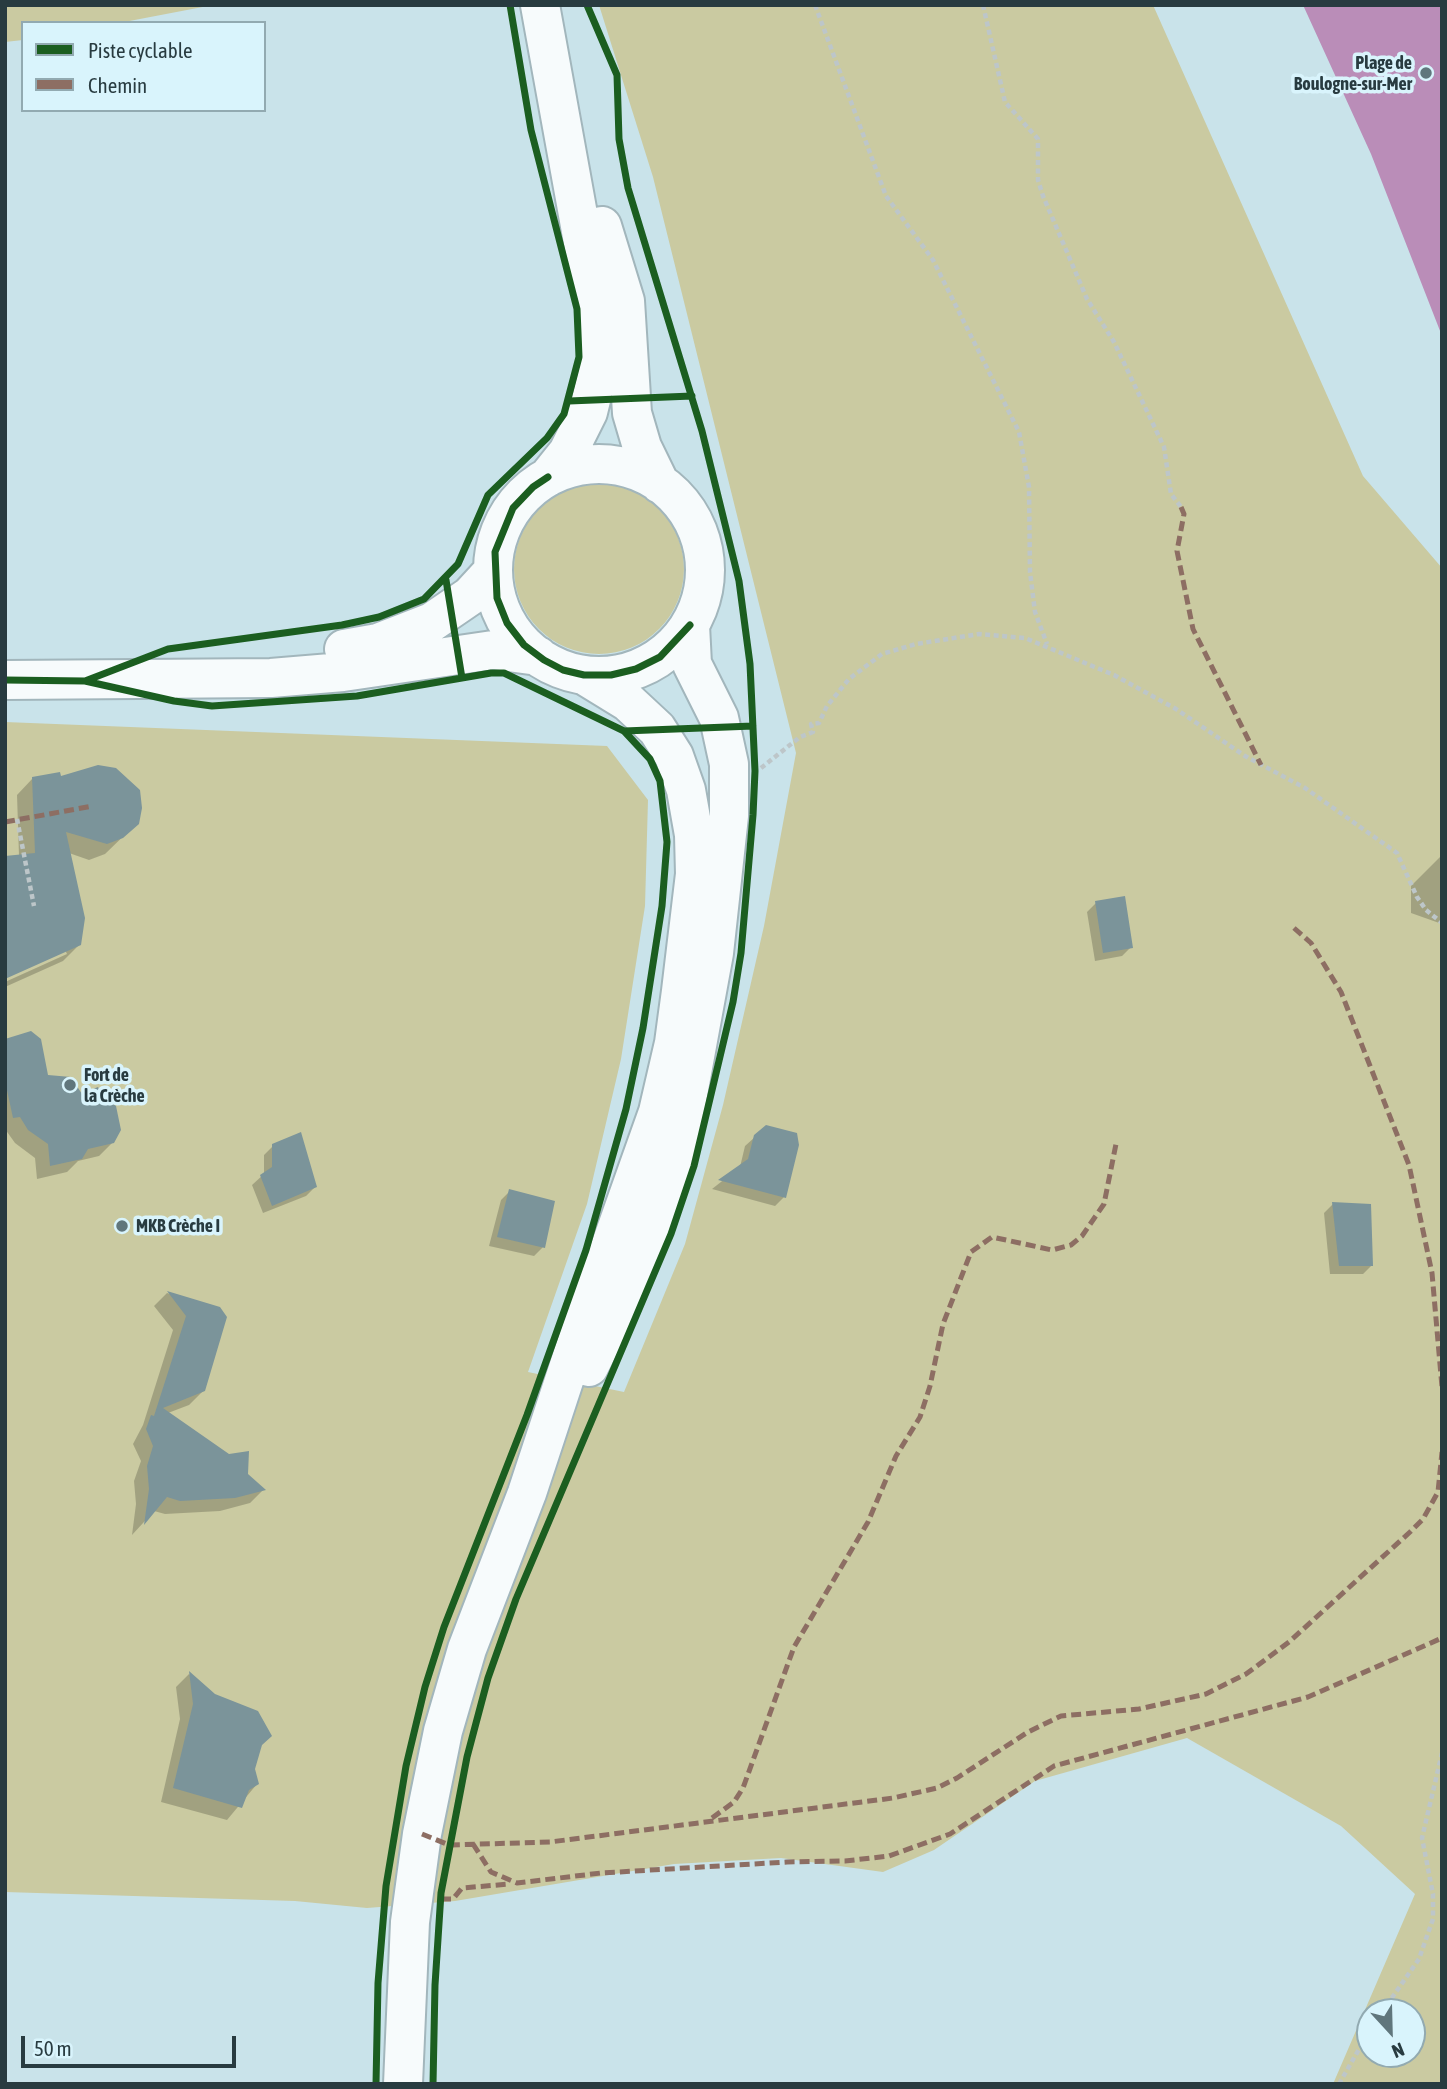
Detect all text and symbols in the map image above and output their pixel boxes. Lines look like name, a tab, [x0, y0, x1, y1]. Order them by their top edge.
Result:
legend	[21, 21, 266, 112]
text: Piste cyclable	[88, 38, 193, 62]
place label: Plage de Boulogne-sur-Mer	[1294, 52, 1412, 94]
marker: Plage de Boulogne-sur-Mer	[1418, 65, 1434, 81]
text: Chemin	[88, 73, 147, 97]
place label: Fort de la Crèche	[84, 1064, 145, 1106]
marker: Fort de la Crèche	[62, 1077, 78, 1093]
place label: MKB Crèche I	[136, 1215, 220, 1237]
marker: MKB Crèche I	[114, 1218, 130, 1234]
north arrow	[1356, 1998, 1426, 2068]
scale bar	[24, 2022, 240, 2066]
text: 50 m	[34, 2036, 72, 2060]
text: N	[1389, 2038, 1407, 2063]

